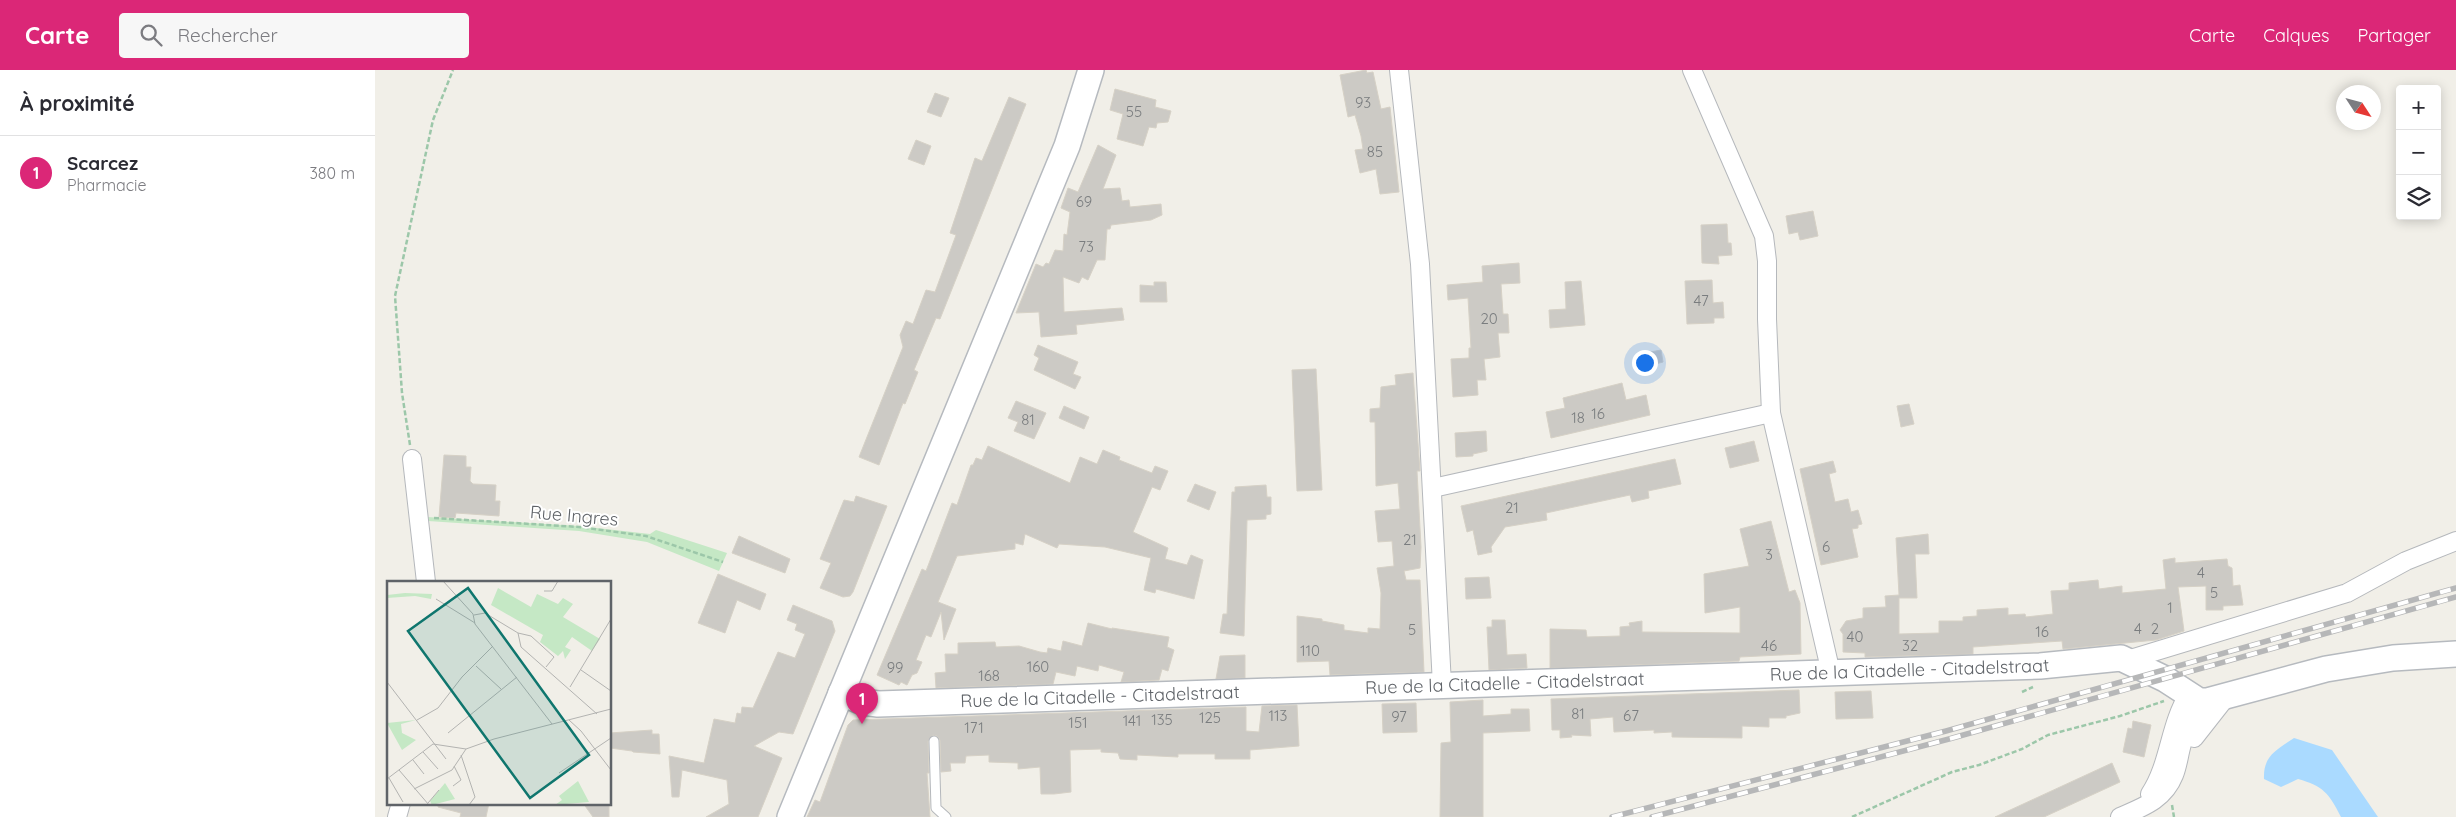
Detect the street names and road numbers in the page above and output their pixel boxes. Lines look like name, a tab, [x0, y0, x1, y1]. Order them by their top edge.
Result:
street label: Rue Ingres	[529, 500, 619, 531]
street label: Rue de la Citadelle - Citadelstraat	[1770, 653, 2050, 686]
street label: Rue de la Citadelle - Citadelstraat	[1365, 667, 1645, 699]
street label: Rue de la Citadelle - Citadelstraat	[960, 680, 1240, 712]

